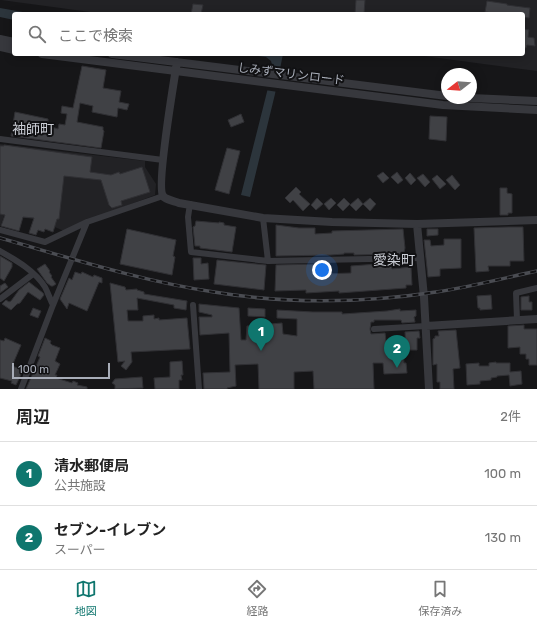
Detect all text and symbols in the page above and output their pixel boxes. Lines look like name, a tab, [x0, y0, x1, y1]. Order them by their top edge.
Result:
search box	[12, 12, 525, 56]
icon: search	[26, 23, 48, 45]
text: ここで検索	[58, 27, 133, 45]
street label: しみずマリンロード	[237, 60, 345, 88]
north arrow	[441, 68, 477, 104]
district label: 袖師町	[12, 121, 54, 138]
district label: 愛染町	[373, 252, 415, 269]
your location	[312, 260, 332, 280]
pin: 1	[248, 318, 274, 351]
pin: 2	[384, 335, 410, 368]
scale bar	[12, 361, 110, 380]
text: 100 m	[18, 363, 49, 376]
text: 周辺	[16, 407, 50, 427]
text: 2件	[500, 409, 521, 424]
text: 清水郵便局	[54, 457, 129, 475]
text: 1	[26, 466, 32, 481]
text: 100 m	[484, 466, 521, 481]
text: 公共施設	[54, 478, 106, 493]
text: セブン-イレブン	[54, 521, 166, 539]
text: 2	[25, 530, 33, 545]
text: 130 m	[485, 530, 521, 545]
text: スーパー	[54, 542, 106, 557]
tab: 地図	[75, 578, 97, 618]
tab: 経路	[246, 578, 268, 618]
tab: 保存済み	[418, 578, 462, 618]

